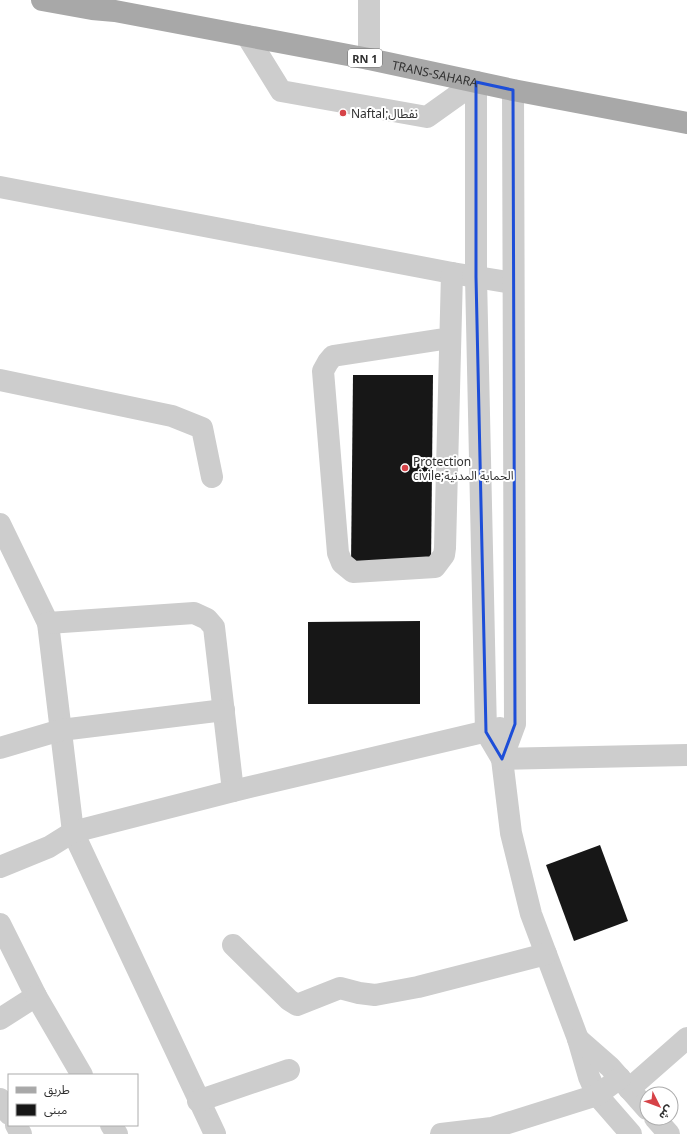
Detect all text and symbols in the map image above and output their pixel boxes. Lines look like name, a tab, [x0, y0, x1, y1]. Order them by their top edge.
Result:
road number: RN 1	[348, 49, 382, 67]
street label: TRANS-SAHARA	[391, 56, 480, 91]
place label: Naftal;نفطال	[351, 105, 418, 122]
marker: Naftal;نفطال	[338, 108, 348, 118]
place label: Protection civile;الحماية المدنية	[413, 453, 514, 484]
marker: Protection civile;الحماية المدنية	[400, 463, 410, 473]
legend	[8, 1074, 138, 1126]
text: طريق	[44, 1081, 70, 1098]
north arrow	[639, 1086, 679, 1126]
text: مبنى	[44, 1101, 67, 1118]
text: ش	[656, 1102, 677, 1124]

